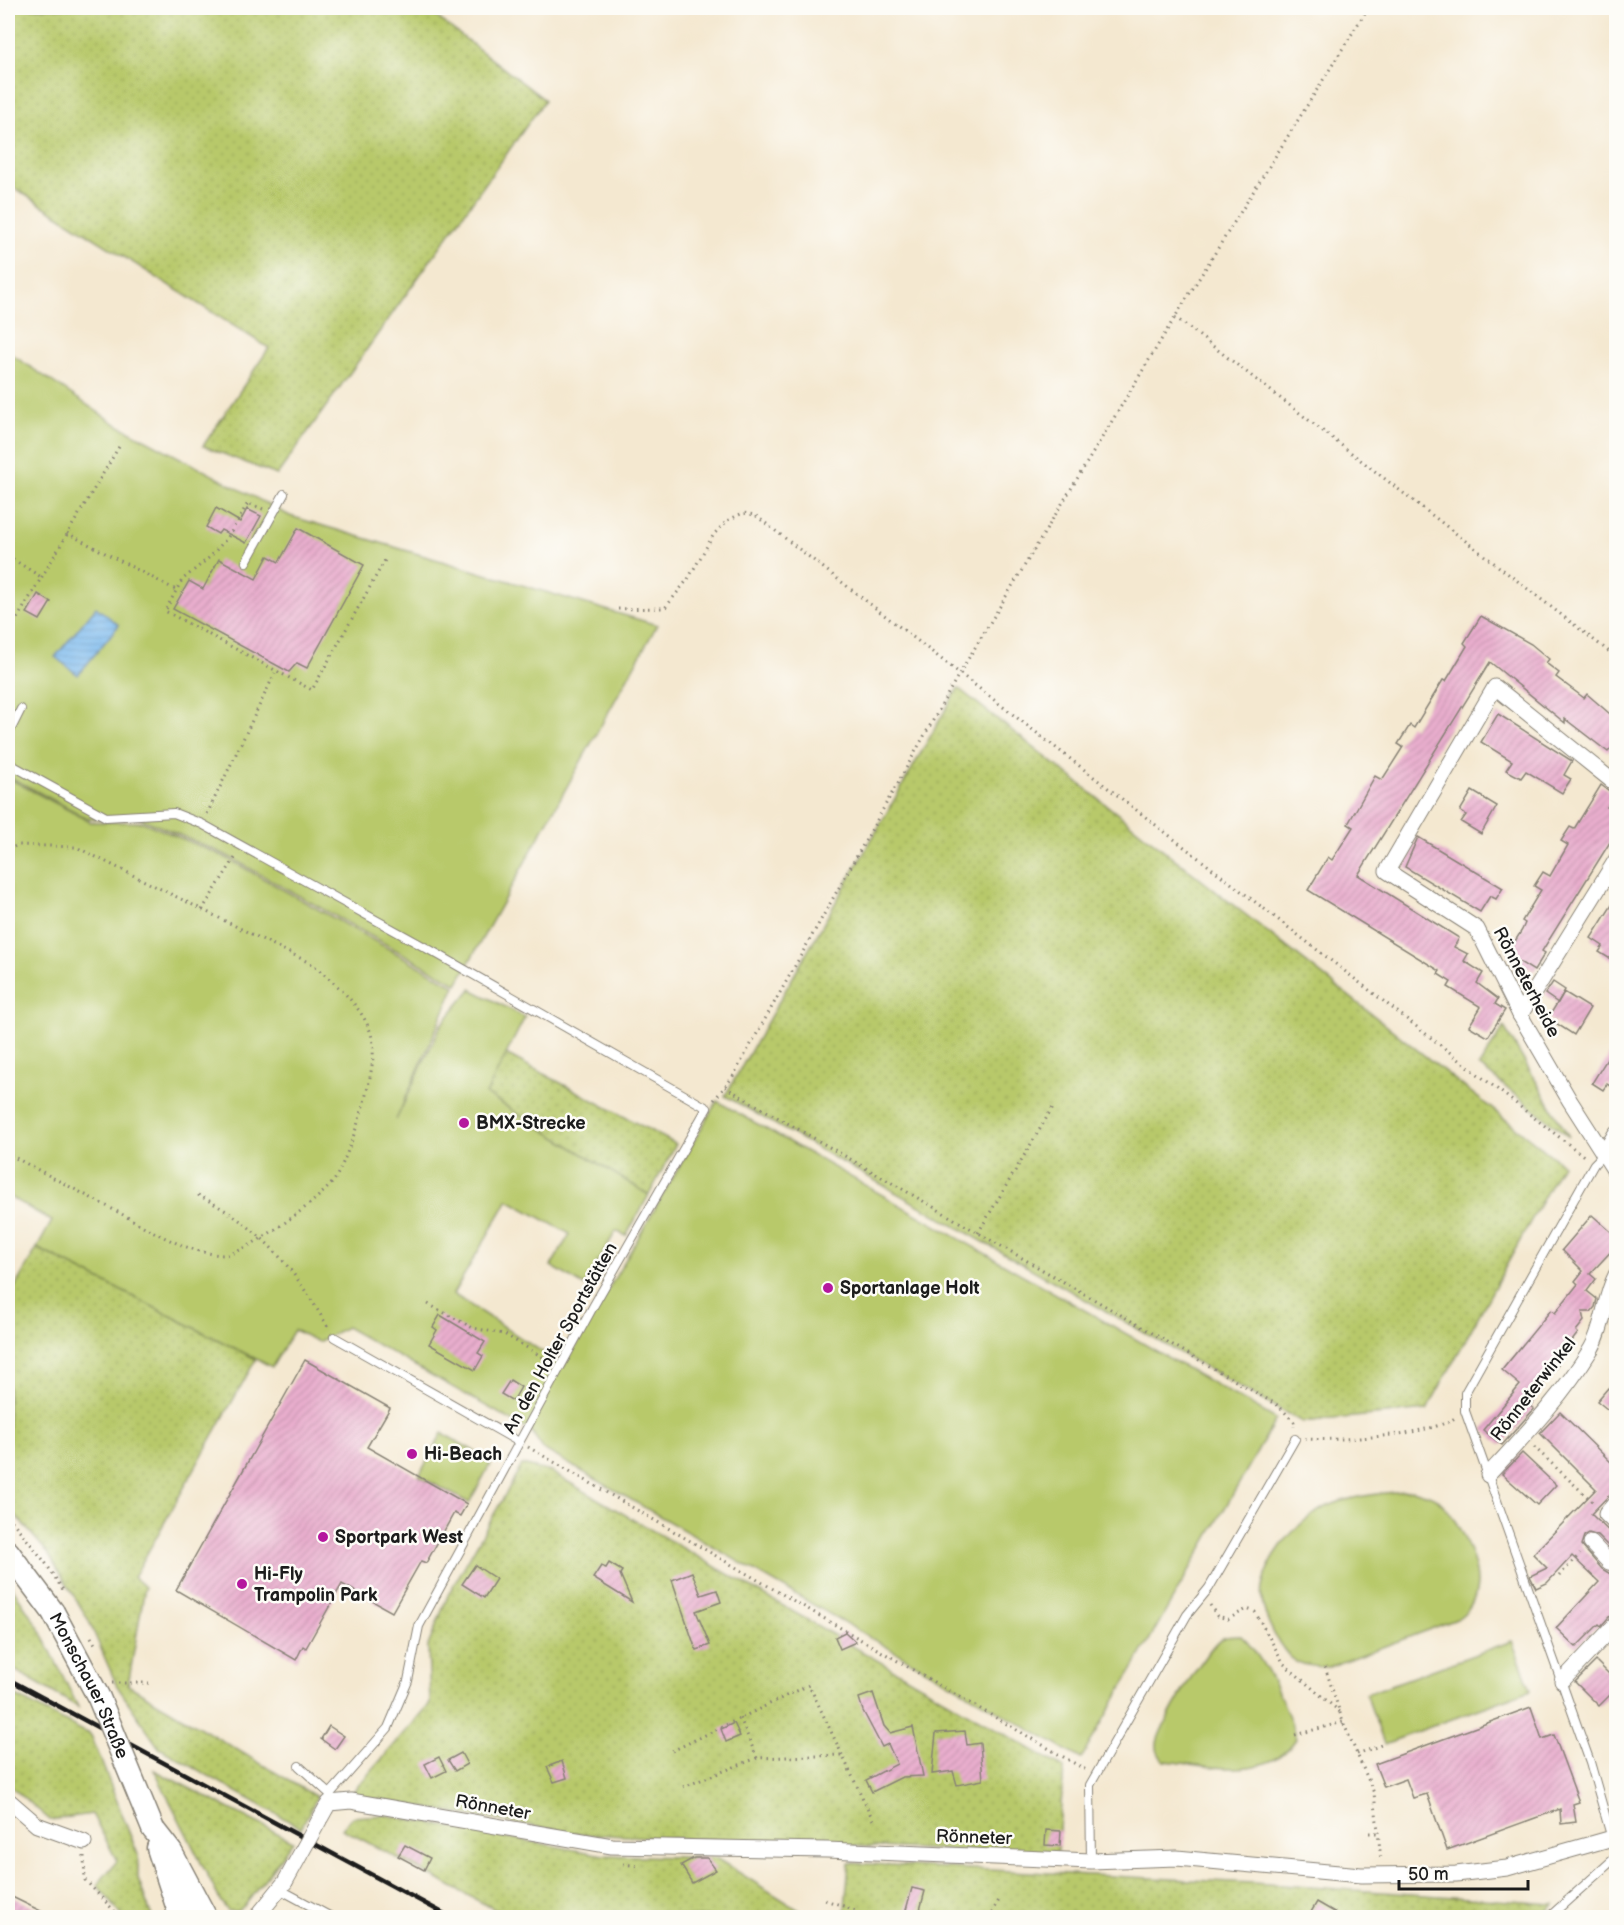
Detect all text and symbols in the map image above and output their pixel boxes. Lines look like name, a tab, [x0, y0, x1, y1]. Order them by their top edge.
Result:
street label: Rönneterheide	[1489, 923, 1565, 1041]
place label: BMX-Strecke	[476, 1113, 586, 1134]
marker: BMX-Strecke	[457, 1116, 471, 1130]
street label: An den Holter Sportstätten	[499, 1239, 622, 1437]
place label: Sportanlage Holt	[840, 1278, 979, 1299]
marker: Sportanlage Holt	[821, 1281, 835, 1295]
street label: Rönneterwinkel	[1486, 1333, 1580, 1445]
place label: Hi-Beach	[424, 1444, 502, 1465]
marker: Hi-Beach	[405, 1447, 419, 1461]
place label: Sportpark West	[335, 1527, 463, 1548]
marker: Sportpark West	[316, 1530, 330, 1544]
place label: Hi-Fly Trampolin Park	[254, 1564, 378, 1606]
marker: Hi-Fly Trampolin Park	[235, 1577, 249, 1591]
street label: Monschauer Straße	[44, 1609, 133, 1762]
street label: Rönneter	[454, 1791, 533, 1825]
street label: Rönneter	[936, 1826, 1013, 1849]
scale bar	[1399, 1853, 1528, 1891]
text: 50 m	[1408, 1864, 1449, 1885]

